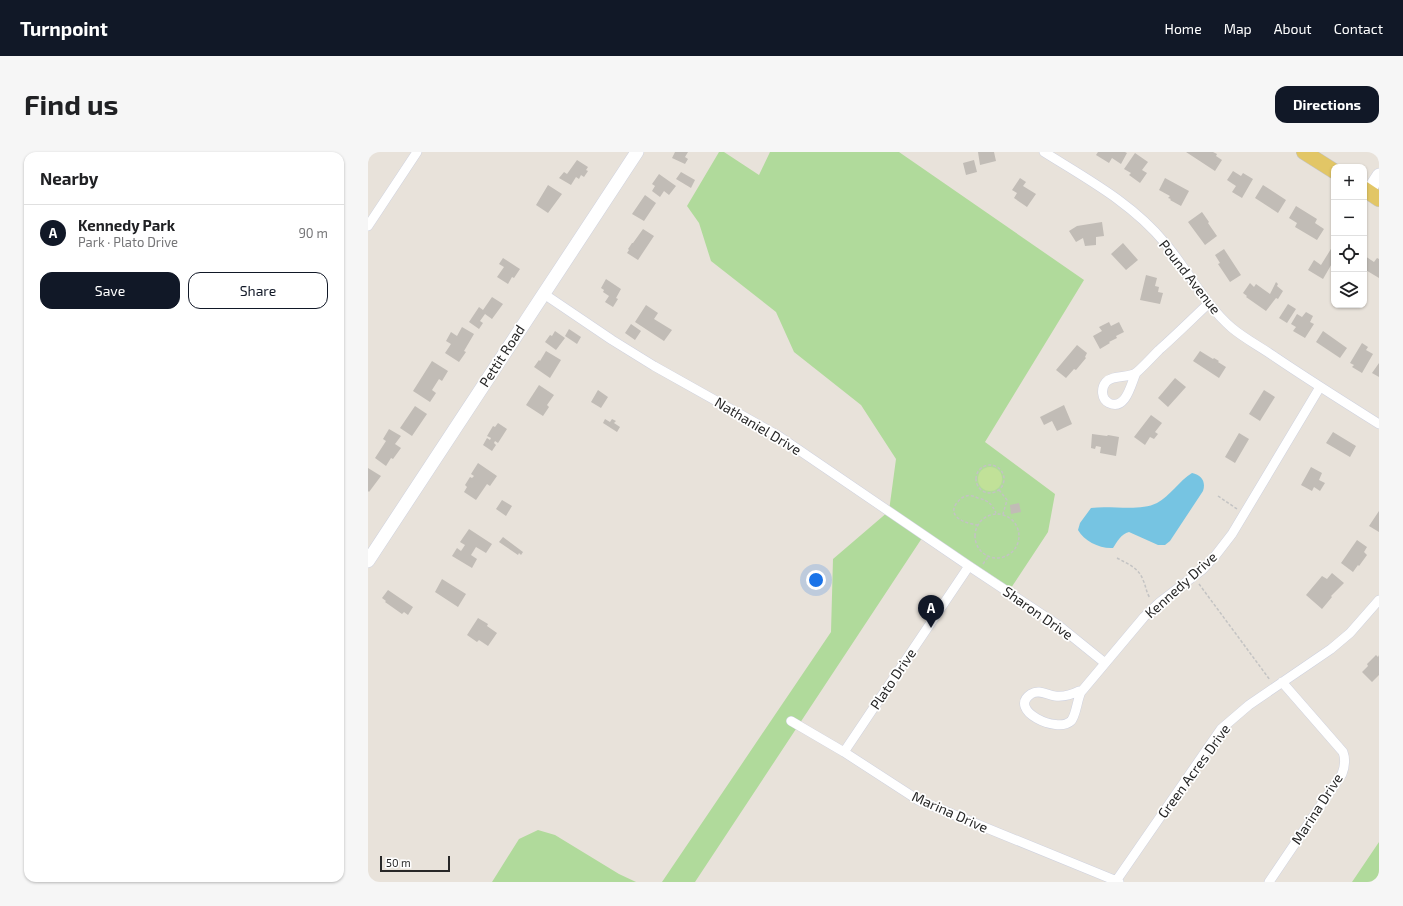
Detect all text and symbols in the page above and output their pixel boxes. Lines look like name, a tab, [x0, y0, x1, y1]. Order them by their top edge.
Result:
text: Turnpoint	[20, 17, 108, 40]
text: Home	[1165, 20, 1202, 37]
text: Map	[1224, 20, 1252, 37]
text: About	[1274, 20, 1312, 37]
text: Contact	[1334, 20, 1383, 37]
button: Directions	[1275, 86, 1379, 123]
text: Find us	[24, 87, 118, 121]
map controls	[1331, 164, 1367, 308]
button: +	[1331, 164, 1367, 200]
text: Nearby	[40, 168, 98, 188]
button: −	[1331, 200, 1367, 236]
text: Kennedy Park	[78, 216, 175, 234]
text: A	[49, 225, 57, 241]
text: 90 m	[298, 225, 328, 241]
text: Park · Plato Drive	[78, 234, 178, 250]
street label: Pound Avenue	[1156, 236, 1225, 317]
button: locate	[1331, 236, 1367, 272]
button: Save	[40, 272, 180, 309]
button: Share	[188, 272, 328, 309]
button: layers	[1331, 272, 1367, 308]
street label: Pettit Road	[475, 322, 528, 390]
street label: Nathaniel Drive	[712, 393, 805, 458]
street label: Kennedy Drive	[1141, 548, 1220, 621]
your location	[806, 570, 826, 590]
street label: Sharon Drive	[1000, 582, 1077, 643]
pin: A	[918, 595, 944, 628]
street label: Plato Drive	[866, 645, 919, 712]
street label: Green Acres Drive	[1154, 720, 1233, 821]
street label: Marina Drive	[1287, 770, 1346, 847]
street label: Marina Drive	[910, 787, 991, 836]
scale bar	[380, 854, 450, 873]
text: 50 m	[386, 856, 411, 869]

